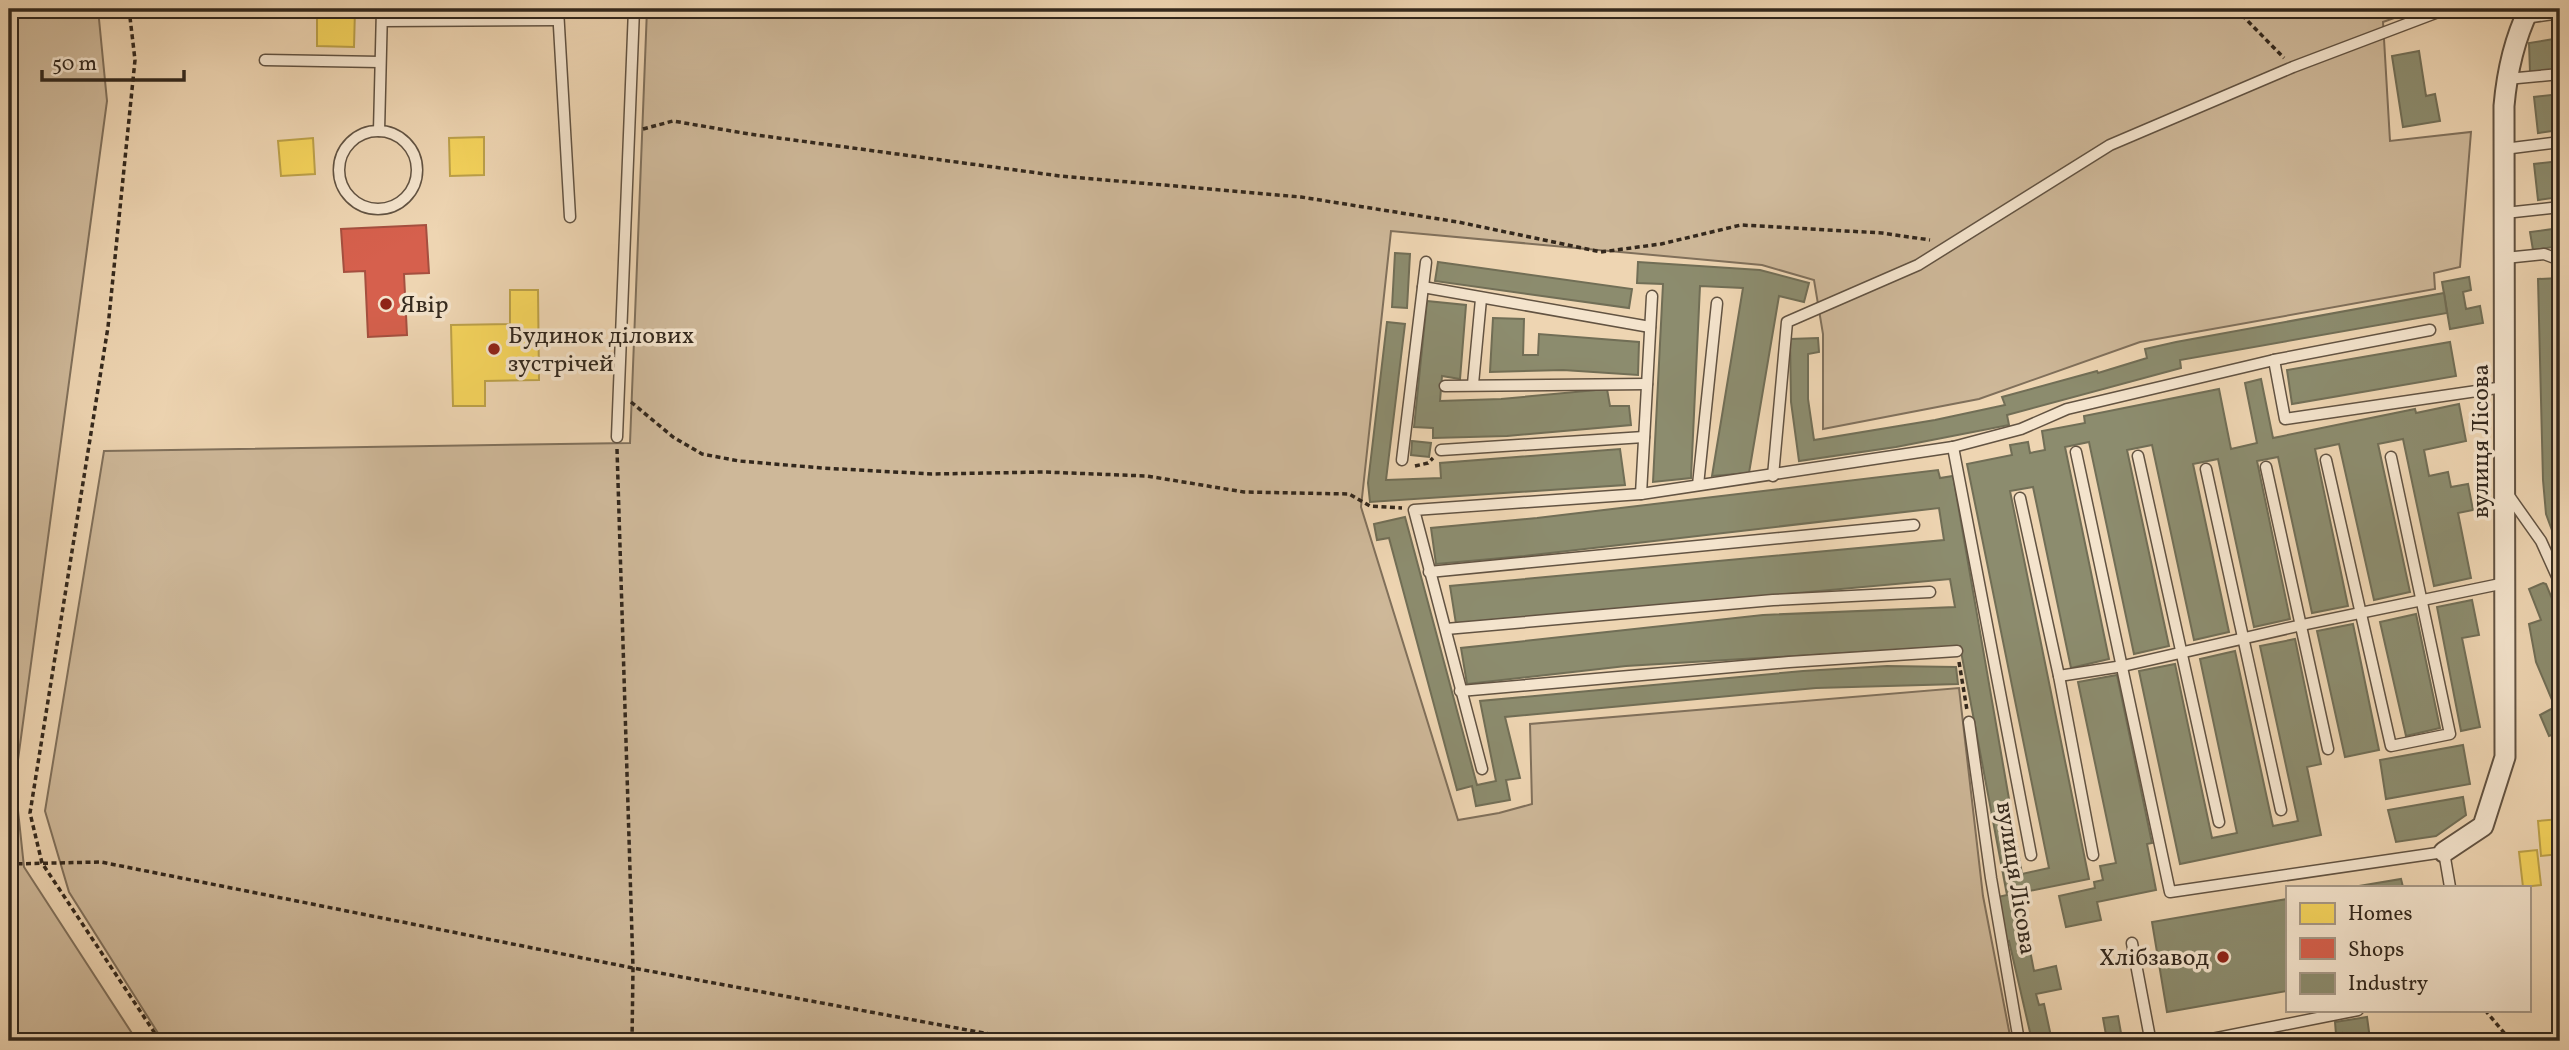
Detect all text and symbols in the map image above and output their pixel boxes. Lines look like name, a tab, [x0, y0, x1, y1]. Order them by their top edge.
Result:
scale bar	[42, 38, 184, 82]
text: 50 m	[52, 50, 97, 79]
place label: Явір	[400, 289, 449, 323]
marker: Явір	[378, 296, 394, 312]
place label: Будинок ділових зустрічей	[508, 320, 694, 382]
marker: Будинок ділових зустрічей	[486, 341, 502, 357]
street label: вулиця Лісова	[2465, 364, 2499, 518]
street label: вулиця Лісова	[1986, 799, 2044, 957]
legend	[2286, 886, 2530, 1012]
text: Homes	[2348, 900, 2413, 929]
text: Shops	[2348, 936, 2404, 965]
place label: Хлібзавод	[2099, 942, 2209, 976]
marker: Хлібзавод	[2215, 949, 2231, 965]
text: Industry	[2348, 970, 2429, 999]

